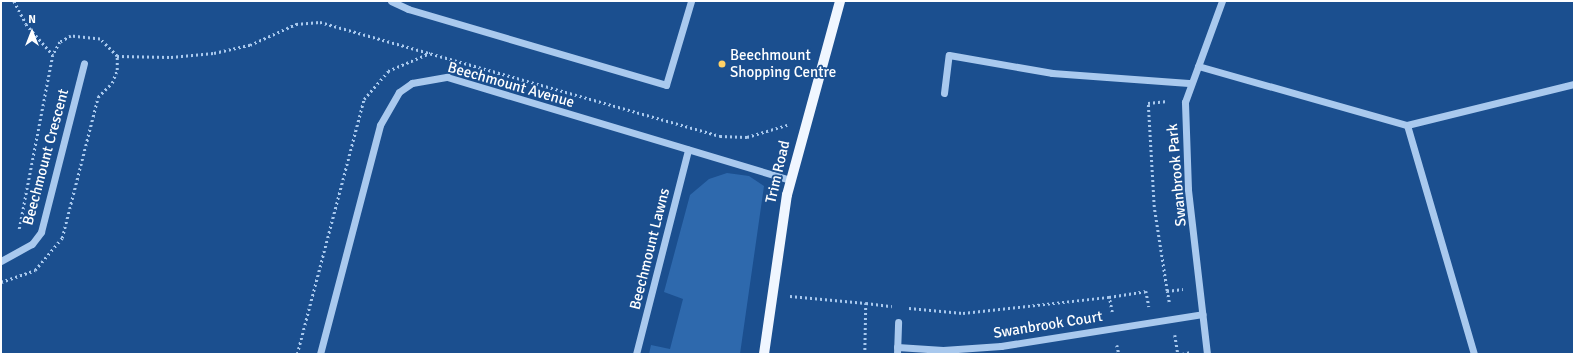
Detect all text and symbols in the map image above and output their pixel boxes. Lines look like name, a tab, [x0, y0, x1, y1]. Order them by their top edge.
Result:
north arrow	[12, 12, 52, 52]
text: N	[28, 13, 36, 26]
place label: Beechmount Shopping Centre	[730, 46, 836, 81]
street label: Beechmount Avenue	[446, 58, 576, 112]
marker: Beechmount Shopping Centre	[717, 59, 727, 69]
street label: Beechmount Crescent	[19, 87, 73, 227]
street label: Swanbrook Park	[1164, 123, 1190, 227]
street label: Trim Road	[762, 139, 794, 205]
street label: Beechmount Lawns	[626, 186, 674, 312]
street label: Swanbrook Court	[992, 307, 1104, 343]

